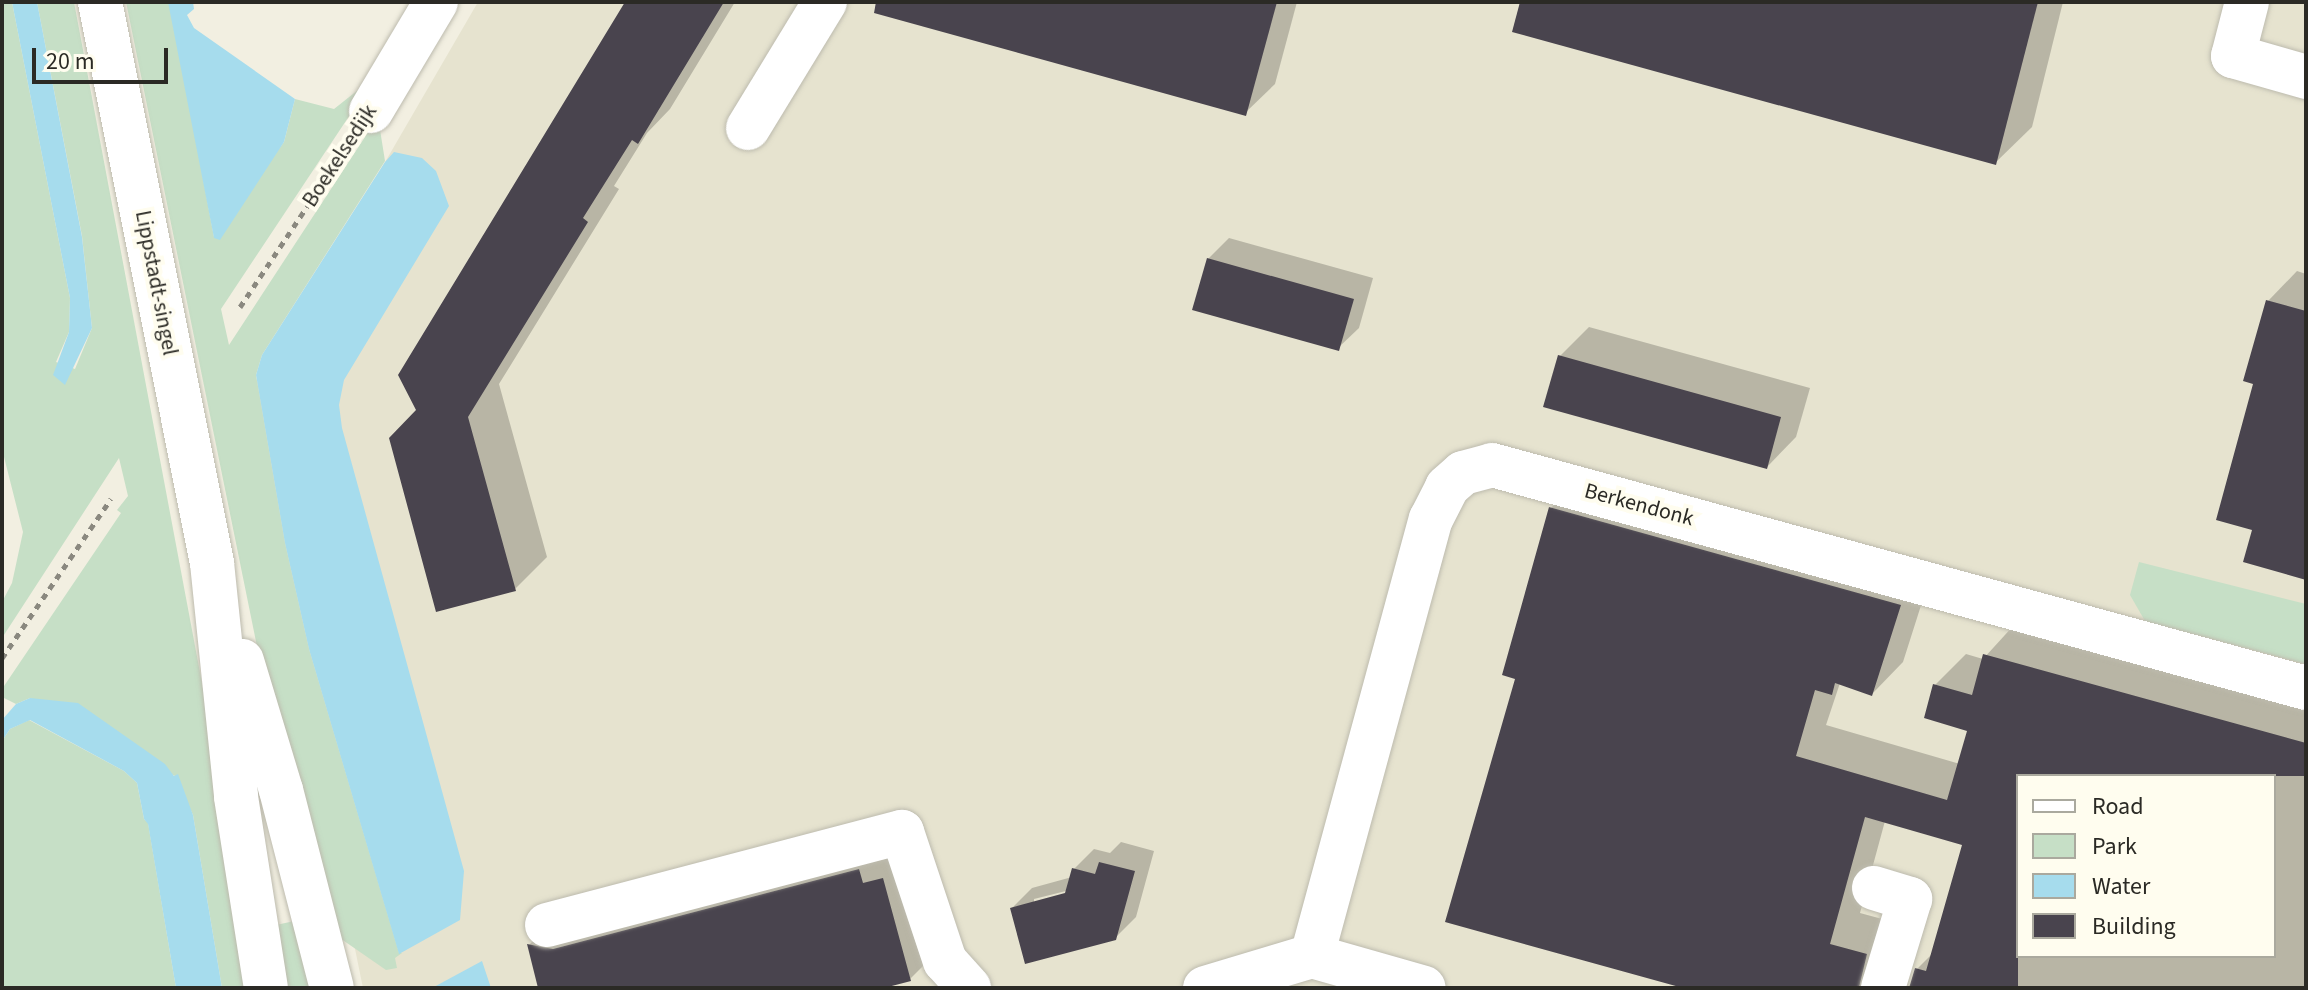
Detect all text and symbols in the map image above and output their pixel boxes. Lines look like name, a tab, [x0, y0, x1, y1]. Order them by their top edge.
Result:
scale bar	[36, 32, 172, 82]
text: 20 m	[46, 44, 95, 79]
street label: Boekelsedijk	[297, 100, 383, 212]
street label: Lippstadt-singel	[129, 208, 183, 358]
street label: Berkendonk	[1582, 478, 1696, 532]
legend	[2016, 774, 2276, 958]
text: Road	[2092, 789, 2144, 824]
text: Park	[2092, 829, 2137, 864]
text: Water	[2092, 869, 2150, 904]
text: Building	[2092, 909, 2176, 944]

